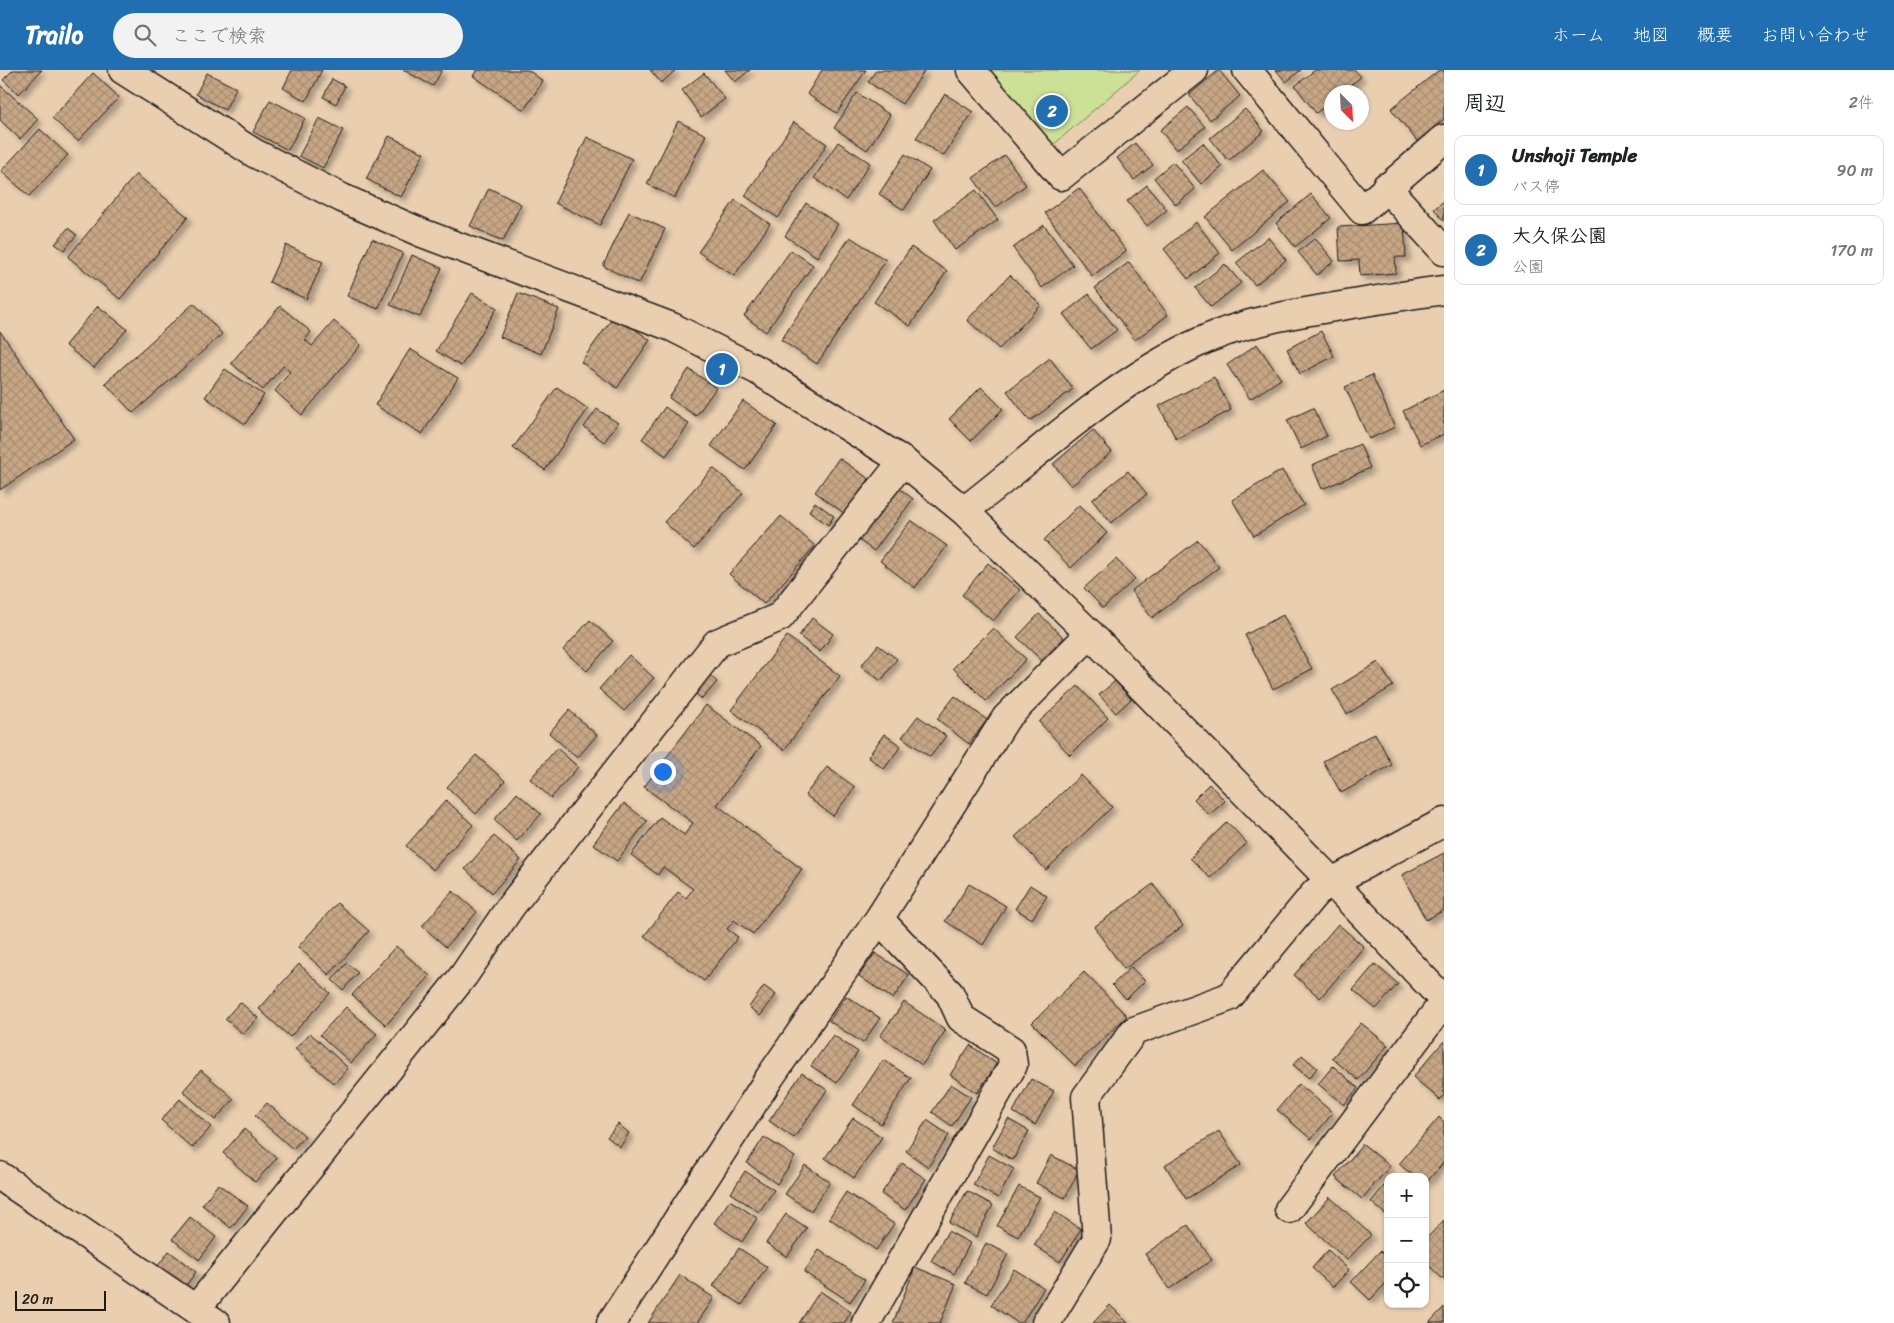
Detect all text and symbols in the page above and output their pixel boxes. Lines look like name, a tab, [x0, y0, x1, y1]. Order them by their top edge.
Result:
search box	[113, 13, 463, 58]
text: Trailo	[25, 14, 83, 56]
text: ここで検索	[171, 19, 266, 52]
text: ホーム	[1552, 19, 1605, 51]
text: 地図	[1633, 19, 1669, 51]
text: 概要	[1697, 19, 1733, 51]
text: お問い合わせ	[1761, 19, 1869, 51]
icon: search	[131, 21, 159, 49]
text: 周辺	[1464, 84, 1506, 122]
north arrow	[1324, 85, 1369, 130]
text: 2件	[1849, 88, 1874, 117]
pin: 2	[1036, 92, 1068, 130]
text: Unshoji Temple	[1512, 139, 1637, 172]
text: 1	[1478, 156, 1484, 185]
text: 90 m	[1837, 156, 1873, 185]
text: バス停	[1512, 172, 1560, 201]
text: 大久保公園	[1512, 219, 1607, 252]
text: 2	[1476, 236, 1486, 265]
text: 170 m	[1830, 236, 1873, 265]
text: 公園	[1512, 252, 1544, 281]
pin: 1	[706, 350, 738, 388]
your location	[650, 759, 676, 785]
map controls	[1384, 1173, 1429, 1308]
button: +	[1384, 1173, 1429, 1218]
button: −	[1384, 1218, 1429, 1263]
button: locate	[1384, 1263, 1429, 1308]
text: 20 m	[22, 1287, 53, 1312]
scale bar	[15, 1288, 106, 1311]

